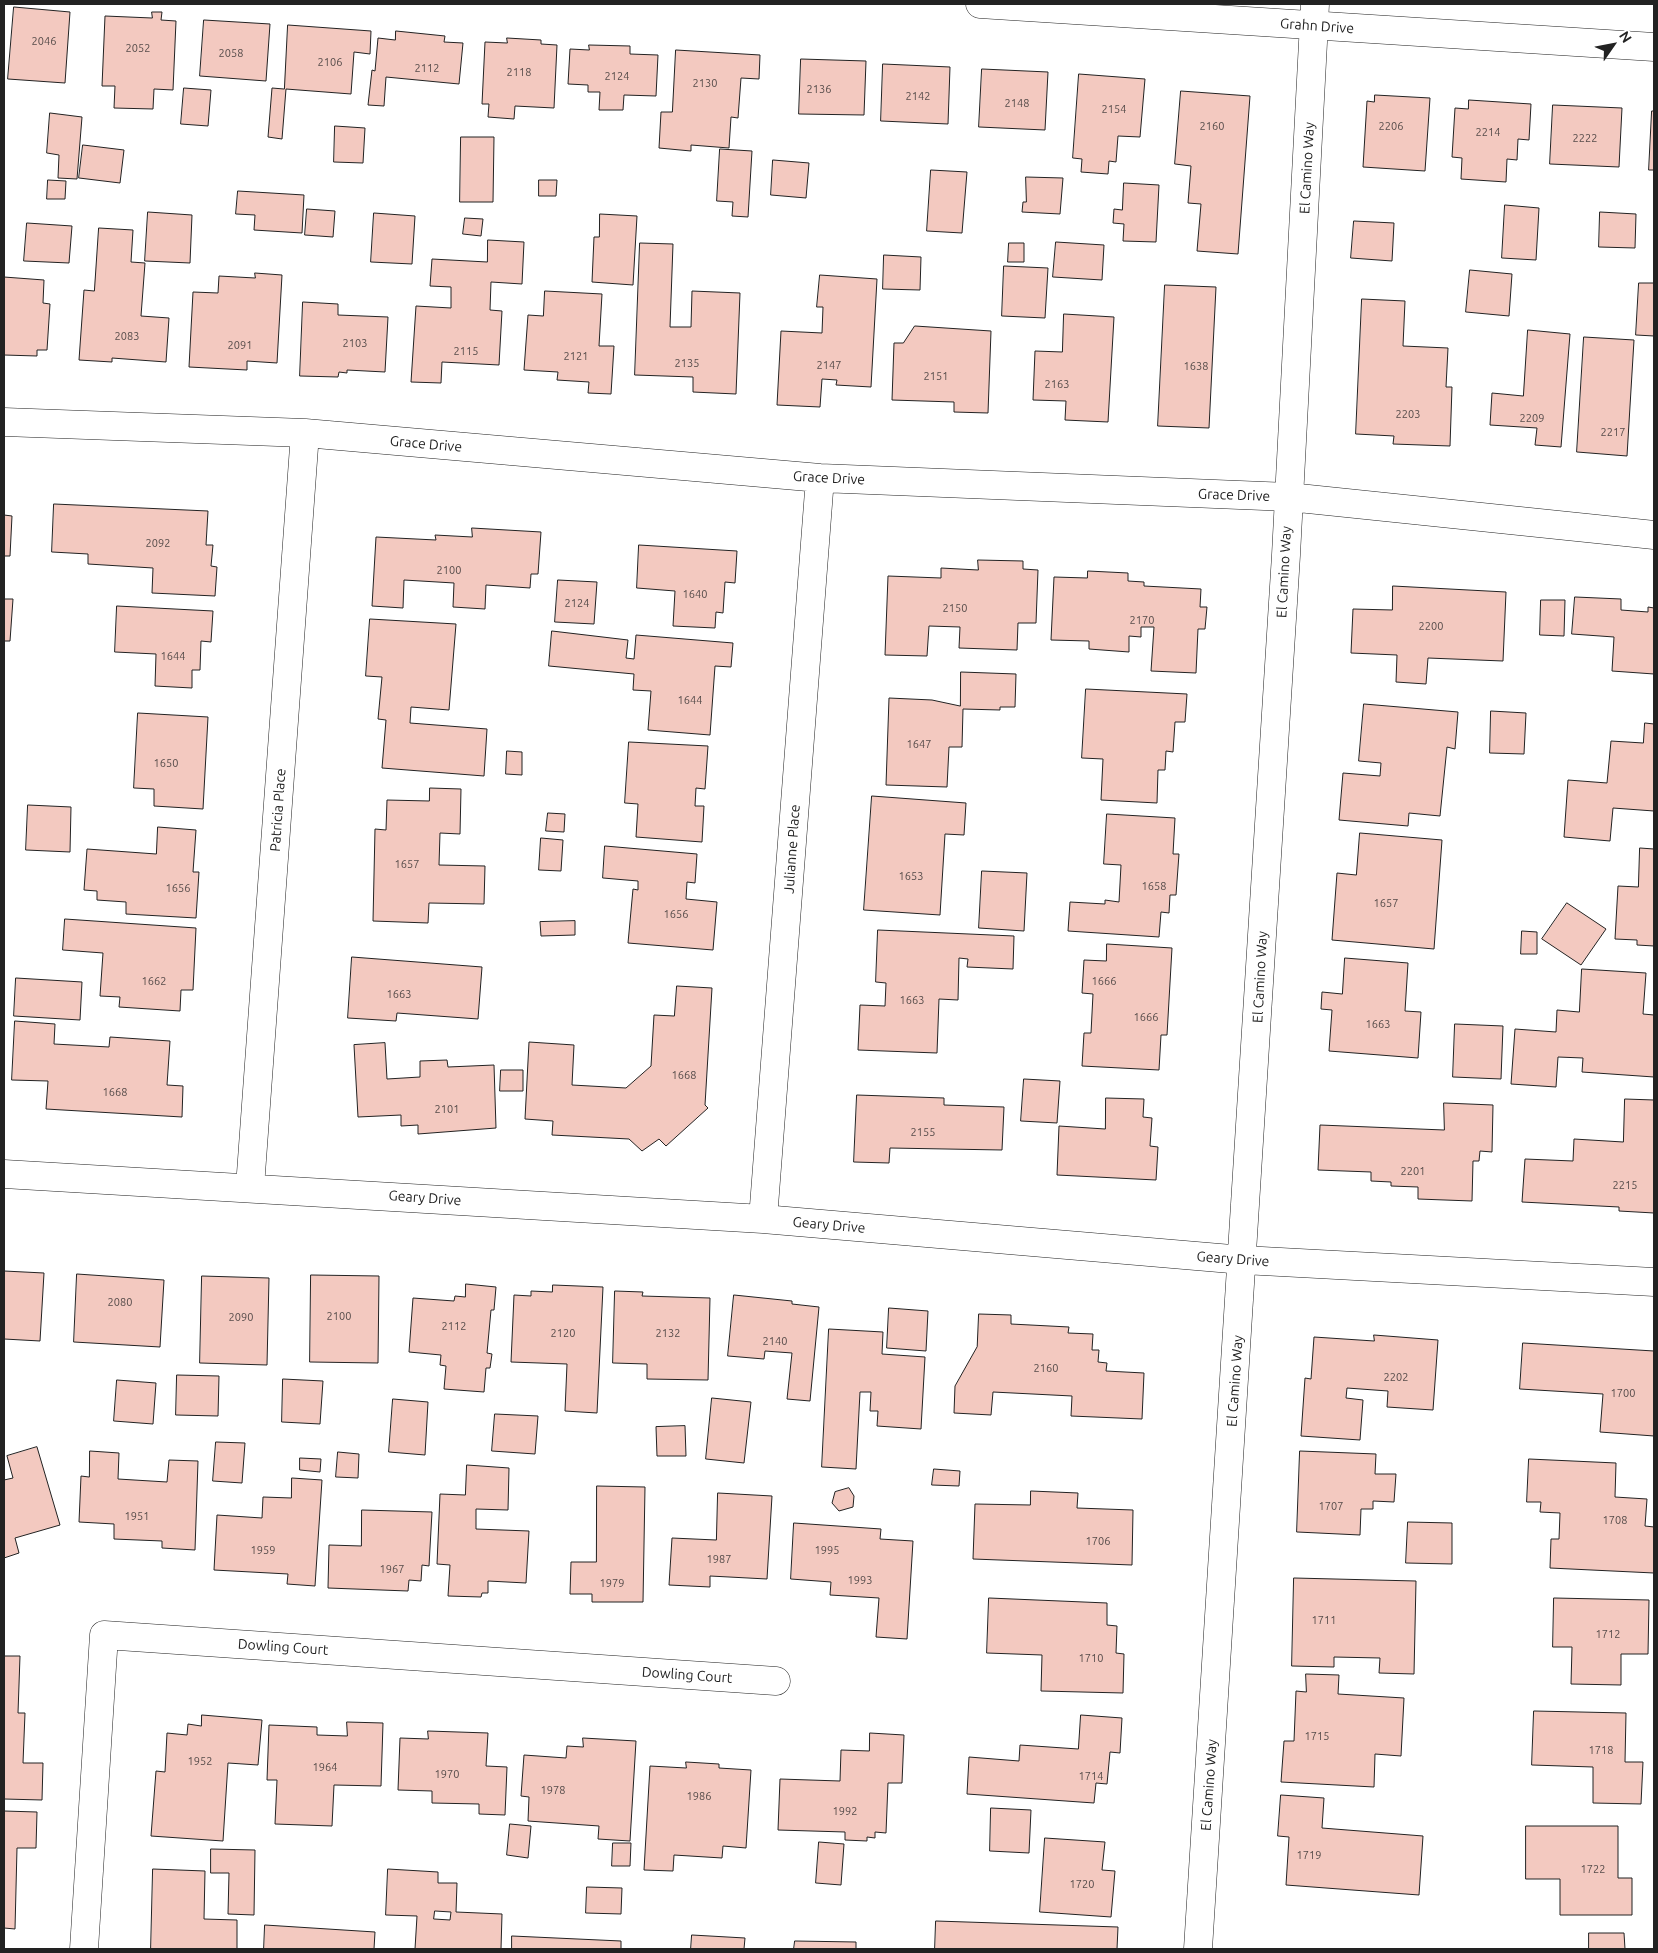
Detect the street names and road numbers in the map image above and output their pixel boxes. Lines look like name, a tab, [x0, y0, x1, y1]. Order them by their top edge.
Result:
street label: Grahn Drive	[1279, 15, 1355, 37]
street label: El Camino Way	[1296, 122, 1318, 214]
street label: Grace Drive	[389, 432, 463, 456]
street label: Grace Drive	[792, 468, 866, 488]
street label: Grace Drive	[1198, 485, 1270, 505]
street label: El Camino Way	[1273, 526, 1295, 618]
street label: Patricia Place	[267, 768, 289, 852]
street label: Julianne Place	[780, 804, 804, 894]
street label: El Camino Way	[1249, 931, 1271, 1023]
street label: Geary Drive	[388, 1187, 462, 1209]
street label: Geary Drive	[792, 1213, 866, 1237]
street label: Geary Drive	[1196, 1248, 1270, 1270]
street label: El Camino Way	[1223, 1335, 1247, 1427]
street label: Dowling Court	[237, 1635, 329, 1659]
street label: Dowling Court	[641, 1663, 733, 1687]
street label: El Camino Way	[1197, 1739, 1221, 1831]

